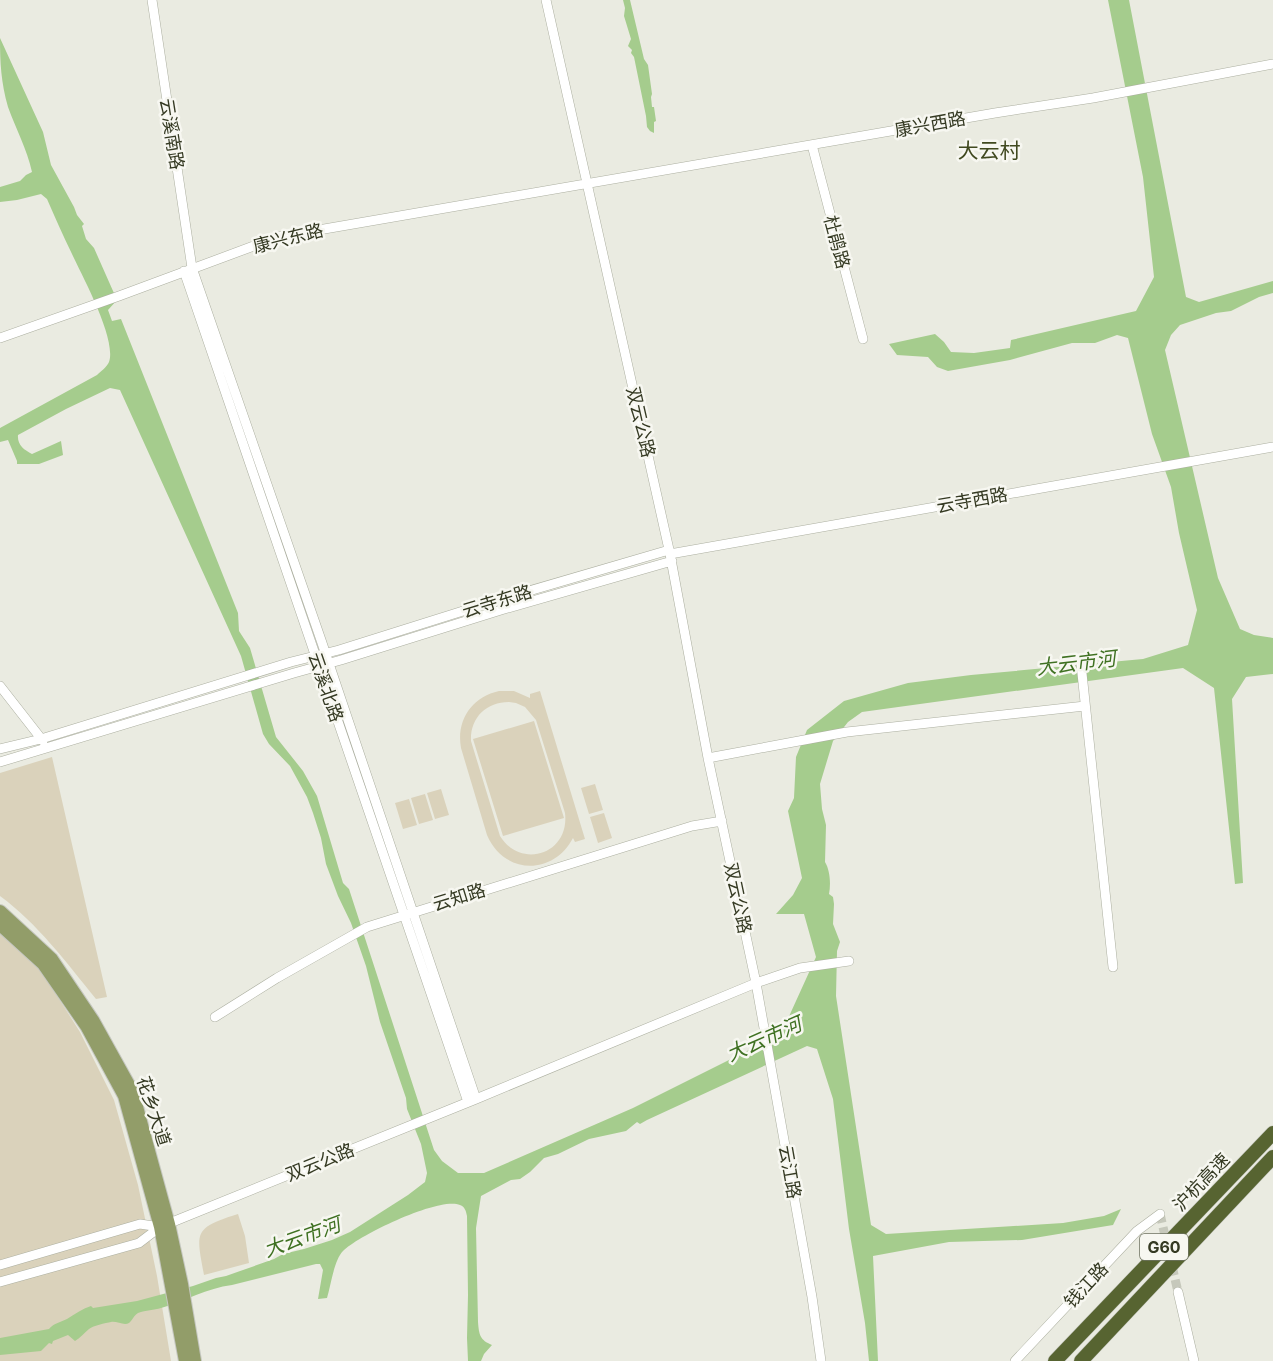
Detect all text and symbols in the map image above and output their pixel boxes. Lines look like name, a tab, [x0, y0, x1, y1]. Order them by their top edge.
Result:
street label: 云溪南路	[156, 97, 188, 171]
street label: 康兴西路	[893, 107, 967, 141]
district label: 大云村	[958, 138, 1021, 163]
street label: 杜鹃路	[820, 213, 854, 271]
street label: 康兴东路	[251, 219, 325, 257]
street label: 双云公路	[623, 385, 659, 459]
street label: 云寺西路	[935, 483, 1009, 517]
street label: 云寺东路	[460, 580, 534, 622]
water label: 大云市河	[1035, 646, 1121, 680]
street label: 云溪北路	[304, 650, 348, 724]
street label: 双云公路	[720, 861, 756, 935]
street label: 云知路	[430, 879, 488, 915]
water label: 大云市河	[723, 1010, 809, 1066]
street label: 花乡大道	[133, 1074, 175, 1148]
street label: 双云公路	[283, 1139, 357, 1185]
street label: 云江路	[775, 1144, 805, 1200]
street label: 沪杭高速	[1168, 1149, 1234, 1215]
water label: 大云市河	[260, 1211, 347, 1262]
road number: G60	[1140, 1234, 1188, 1260]
street label: 钱江路	[1060, 1258, 1112, 1312]

